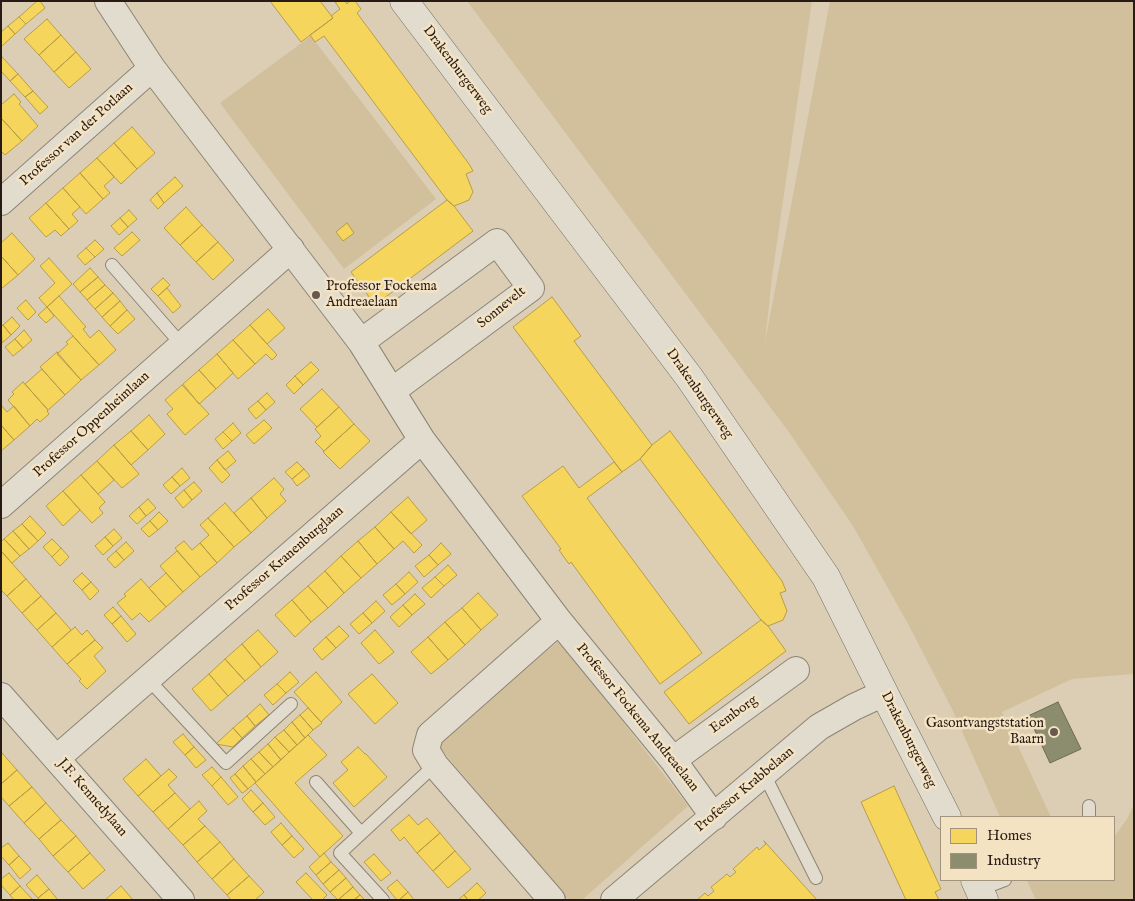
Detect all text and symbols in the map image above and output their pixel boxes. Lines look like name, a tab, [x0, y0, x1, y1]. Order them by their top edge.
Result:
street label: Drakenburgerweg	[418, 23, 496, 117]
street label: Professor van der Potlaan	[17, 80, 137, 190]
place label: Professor Fockema Andreaelaan	[326, 279, 437, 312]
street label: Sonnevelt	[474, 283, 530, 333]
marker: Professor Fockema Andreaelaan	[310, 289, 322, 301]
street label: Drakenburgerweg	[662, 346, 736, 442]
street label: Professor Oppenheimlaan	[31, 369, 153, 481]
street label: Professor Kranenburglaan	[222, 503, 348, 615]
street label: Professor Fockema Andreaelaan	[572, 641, 702, 795]
street label: Drakenburgerweg	[876, 689, 940, 791]
street label: Eemborg	[707, 692, 761, 738]
place label: Gasontvangststation Baarn	[926, 716, 1044, 749]
marker: Gasontvangststation Baarn	[1048, 726, 1060, 738]
street label: Professor Krabbelaan	[692, 744, 798, 836]
street label: J.F. Kennedylaan	[54, 755, 130, 841]
legend	[940, 816, 1115, 881]
text: Homes	[987, 826, 1031, 845]
text: Industry	[987, 851, 1041, 870]

